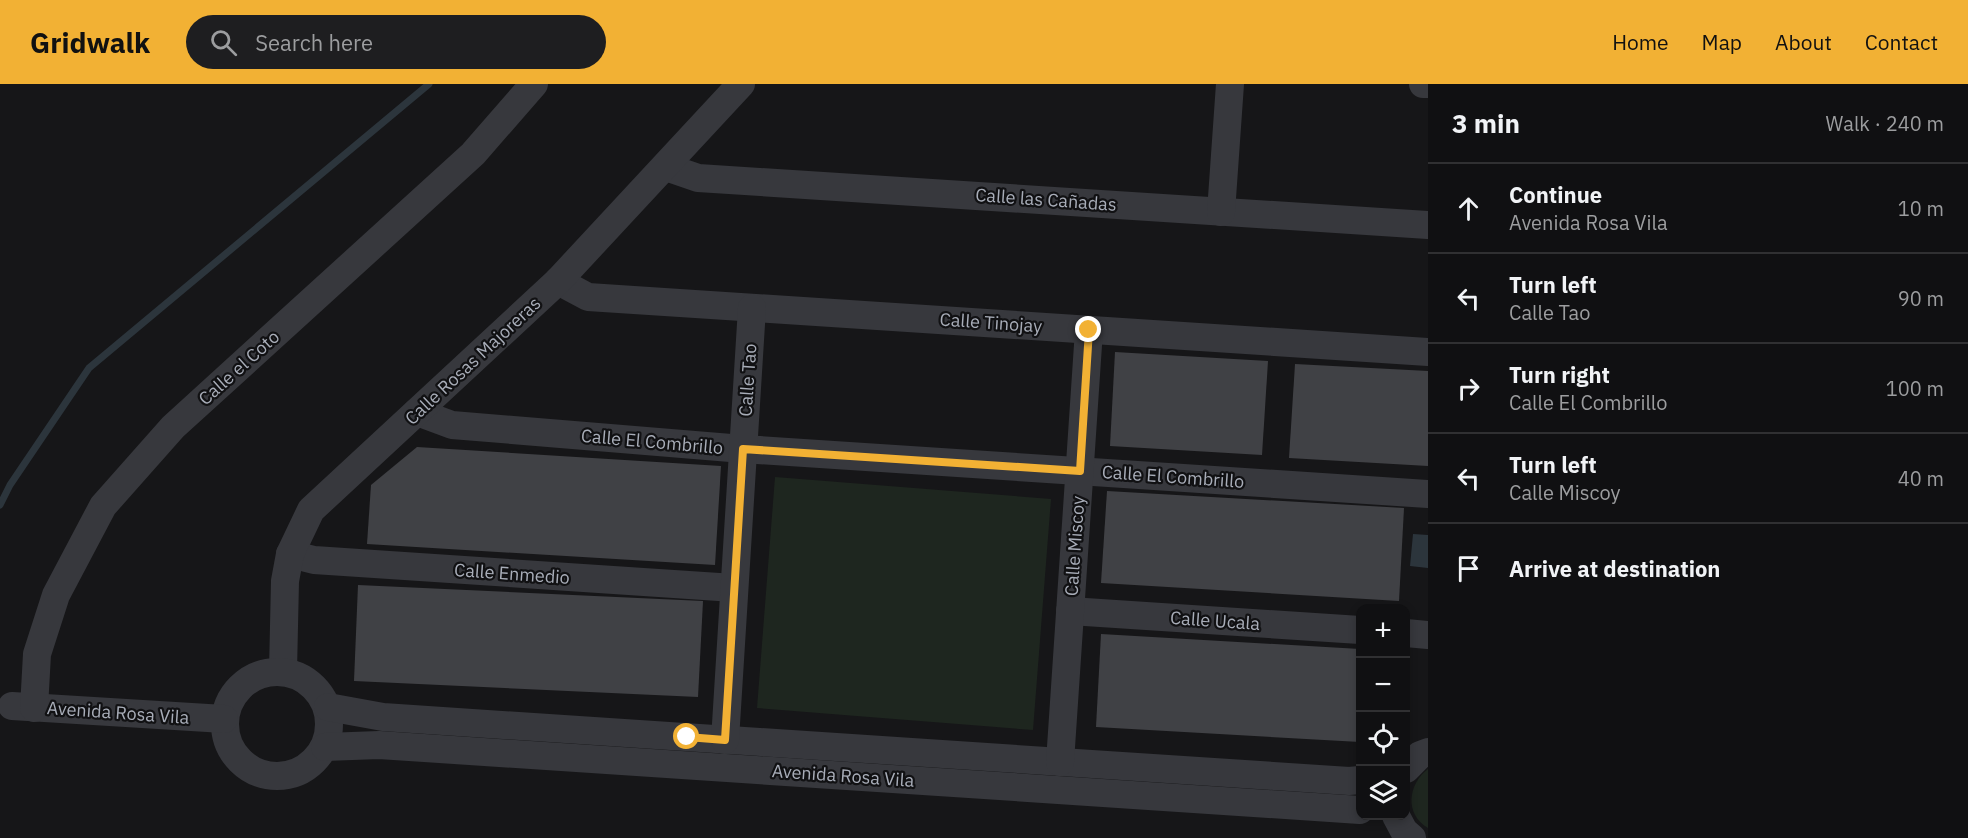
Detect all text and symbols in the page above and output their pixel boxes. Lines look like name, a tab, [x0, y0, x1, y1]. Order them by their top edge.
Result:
search box	[186, 15, 606, 69]
text: Gridwalk	[30, 24, 150, 61]
icon: search	[207, 26, 240, 59]
text: Search here	[255, 28, 373, 57]
text: Home	[1612, 28, 1669, 56]
text: Map	[1702, 28, 1742, 56]
text: About	[1775, 28, 1832, 56]
text: Contact	[1865, 28, 1938, 56]
text: 3 min	[1452, 106, 1520, 140]
text: Walk · 240 m	[1826, 110, 1944, 137]
text: Continue	[1509, 180, 1602, 209]
street label: Calle las Cañadas	[975, 183, 1117, 216]
icon: ahead	[1452, 192, 1485, 225]
text: 10 m	[1898, 195, 1944, 222]
text: Avenida Rosa Vila	[1509, 209, 1668, 236]
text: Turn left	[1509, 270, 1597, 299]
icon: left	[1452, 282, 1485, 315]
text: 90 m	[1898, 285, 1944, 312]
street label: Calle Rosas Majoreras	[400, 292, 545, 430]
text: Calle Tao	[1509, 299, 1591, 326]
street label: Calle Tinojay	[939, 307, 1043, 338]
route end	[1075, 316, 1101, 342]
street label: Calle el Coto	[193, 325, 284, 410]
street label: Calle Tao	[733, 343, 762, 417]
text: Turn right	[1509, 360, 1610, 389]
icon: right	[1452, 372, 1485, 405]
text: 100 m	[1886, 375, 1944, 402]
text: Calle El Combrillo	[1509, 389, 1667, 416]
street label: Calle El Combrillo	[580, 424, 724, 459]
text: Turn left	[1509, 450, 1597, 479]
street label: Calle El Combrillo	[1101, 460, 1245, 493]
icon: left	[1452, 462, 1485, 495]
text: 40 m	[1898, 465, 1944, 492]
text: Calle Miscoy	[1509, 479, 1621, 506]
street label: Calle Miscoy	[1060, 495, 1089, 597]
icon: arrive	[1452, 552, 1485, 585]
text: Arrive at destination	[1509, 554, 1720, 583]
street label: Calle Enmedio	[453, 558, 571, 589]
map controls	[1356, 604, 1410, 820]
button: +	[1356, 604, 1410, 658]
street label: Calle Ucala	[1169, 606, 1261, 635]
button: −	[1356, 658, 1410, 712]
street label: Avenida Rosa Vila	[46, 696, 190, 729]
button: locate	[1356, 712, 1410, 766]
route start	[673, 723, 699, 749]
street label: Avenida Rosa Vila	[771, 759, 915, 792]
button: layers	[1356, 766, 1410, 820]

